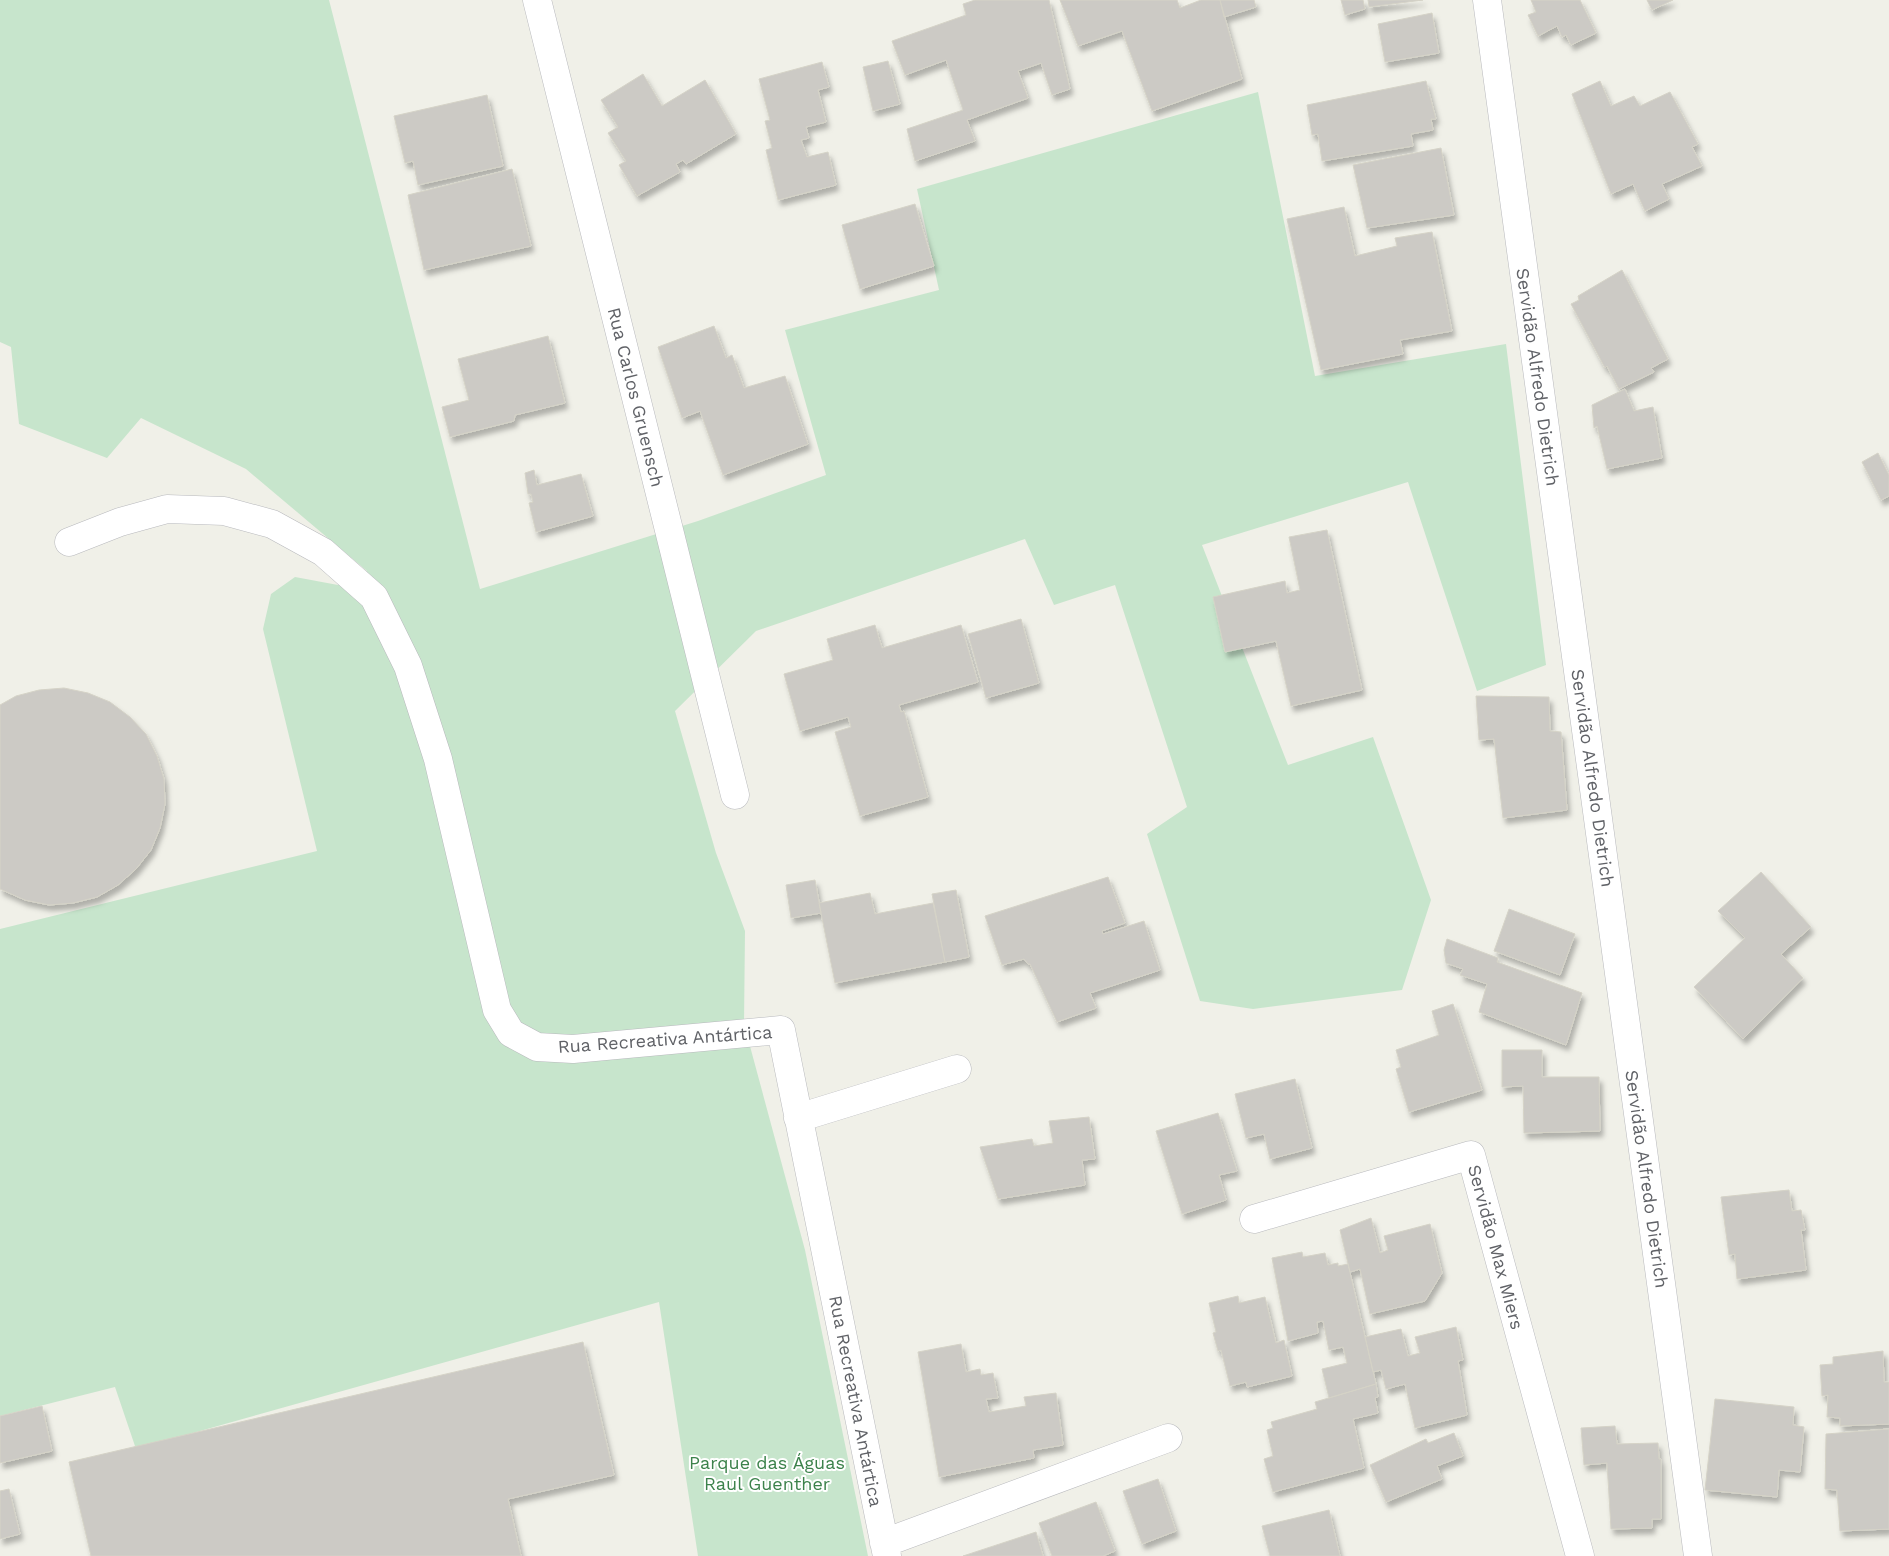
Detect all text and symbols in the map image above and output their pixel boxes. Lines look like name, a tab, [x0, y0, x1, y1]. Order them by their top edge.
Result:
street label: Servidão Alfredo Dietrich	[1512, 267, 1564, 487]
street label: Rua Carlos Gruensch	[604, 305, 668, 489]
street label: Servidão Alfredo Dietrich	[1567, 668, 1619, 888]
street label: Rua Recreativa Antártica	[557, 1021, 773, 1057]
street label: Servidão Alfredo Dietrich	[1621, 1069, 1673, 1289]
street label: Servidão Max Miers	[1464, 1162, 1528, 1332]
street label: Rua Recreativa Antártica	[825, 1294, 887, 1508]
park label: Parque das Águas Raul Guenther	[689, 1452, 845, 1494]

